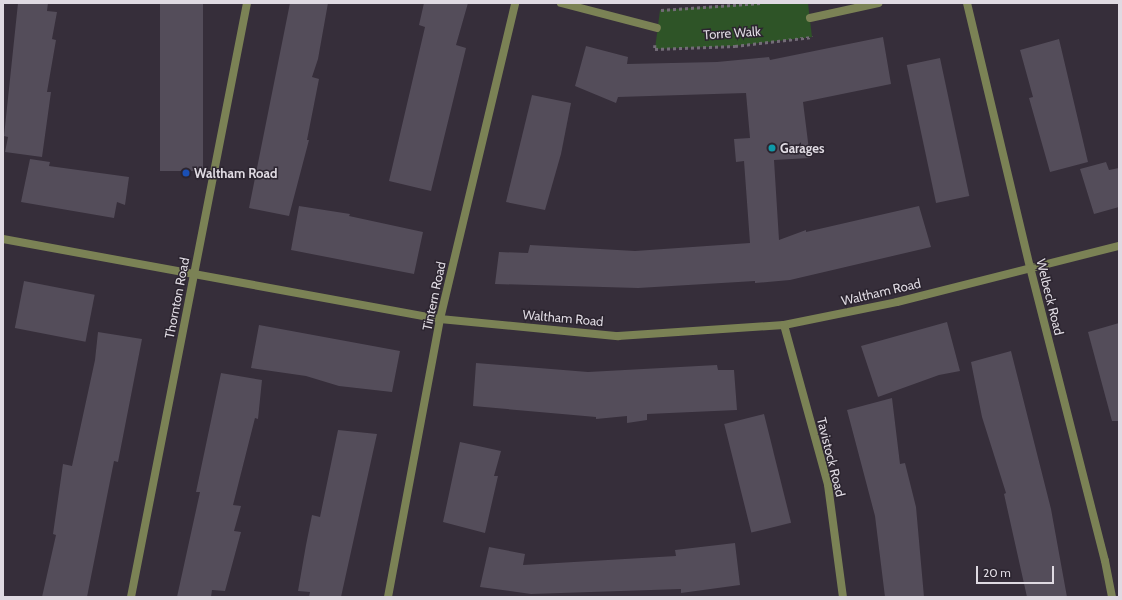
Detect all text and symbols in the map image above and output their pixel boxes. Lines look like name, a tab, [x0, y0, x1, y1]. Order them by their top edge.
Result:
street label: Torre Walk	[703, 23, 761, 43]
place label: Garages	[780, 140, 824, 156]
marker: Garages	[767, 143, 777, 153]
place label: Waltham Road	[194, 165, 277, 181]
marker: Waltham Road	[181, 168, 191, 178]
street label: Thornton Road	[162, 256, 192, 340]
street label: Welbeck Road	[1033, 257, 1067, 337]
street label: Tintern Road	[419, 260, 449, 332]
street label: Waltham Road	[840, 275, 922, 309]
street label: Waltham Road	[522, 307, 604, 329]
street label: Tavistock Road	[814, 416, 848, 498]
scale bar	[978, 558, 1056, 584]
text: 20 m	[983, 565, 1011, 580]

